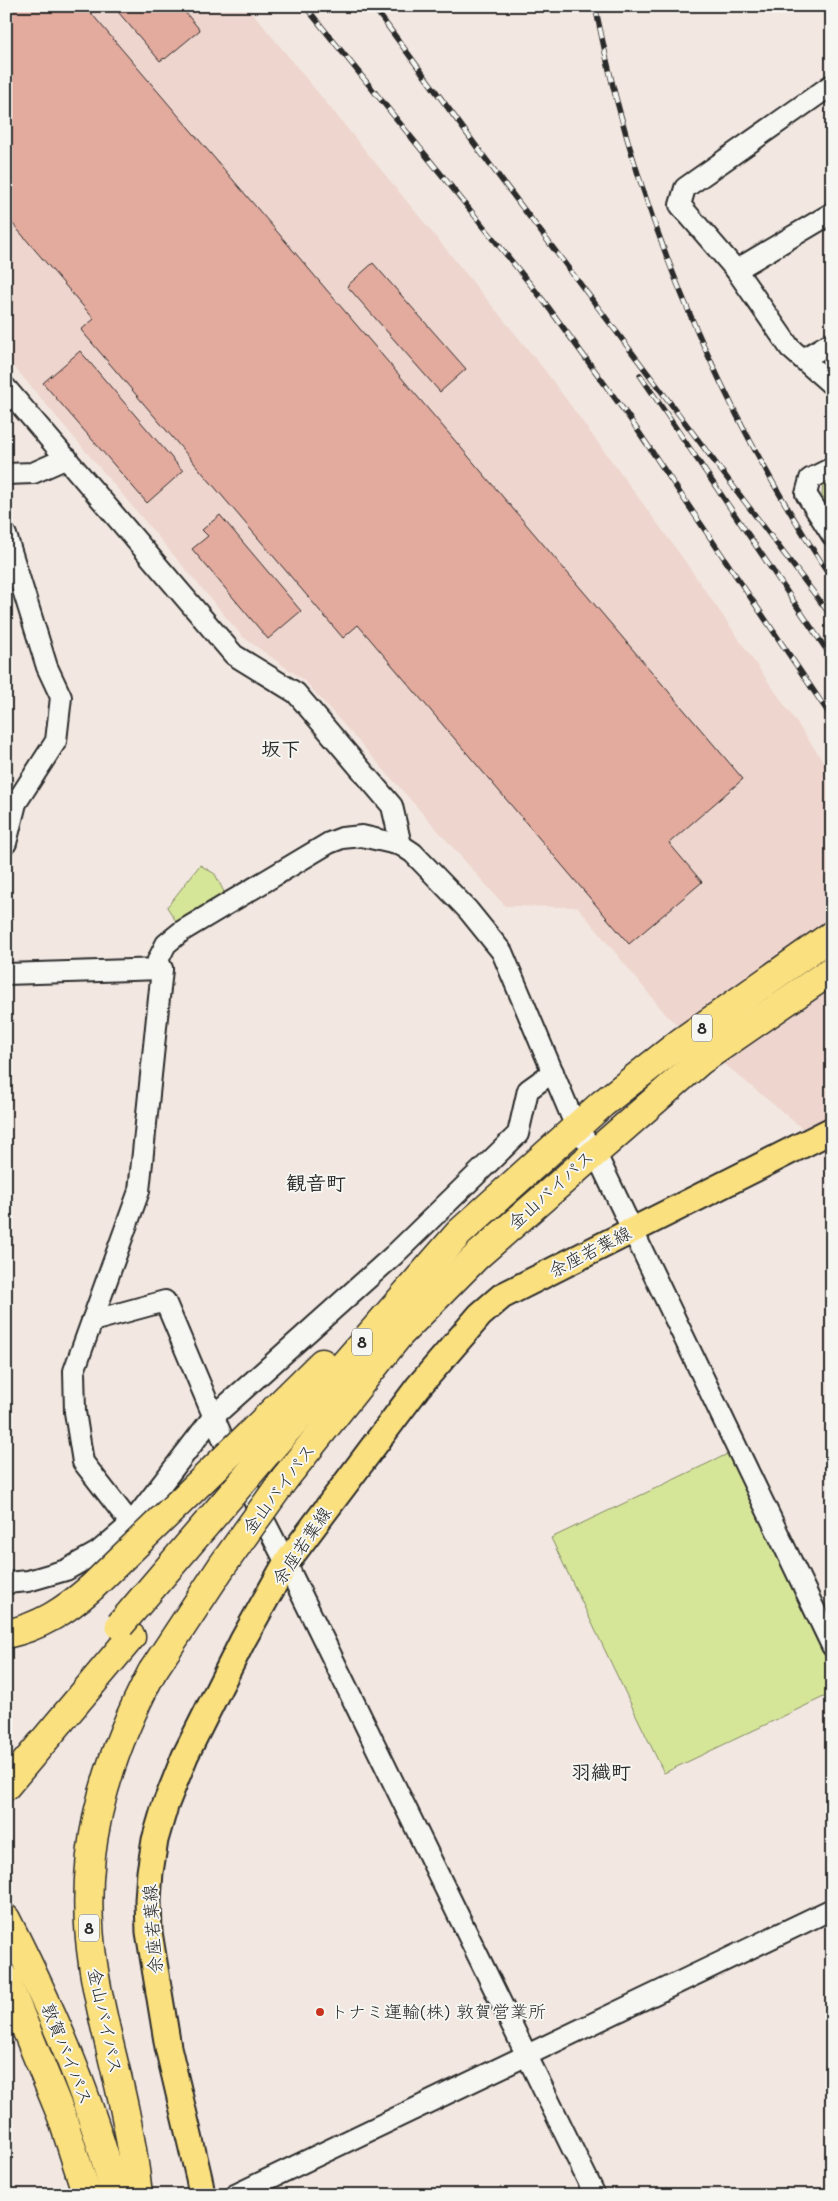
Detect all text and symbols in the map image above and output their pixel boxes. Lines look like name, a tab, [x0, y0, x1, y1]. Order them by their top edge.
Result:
district label: 坂下	[261, 735, 301, 761]
road number: 8	[692, 1014, 712, 1042]
street label: 金山バイパス	[502, 1144, 598, 1234]
district label: 観音町	[286, 1169, 346, 1195]
street label: 余座若葉線	[544, 1220, 635, 1282]
road number: 8	[352, 1328, 372, 1355]
street label: 金山バイパス	[236, 1438, 320, 1539]
street label: 余座若葉線	[266, 1501, 336, 1589]
district label: 羽織町	[571, 1758, 631, 1784]
street label: 余座若葉線	[137, 1883, 167, 1975]
road number: 8	[79, 1915, 99, 1942]
street label: 金山バイパス	[83, 1966, 129, 2076]
street label: 敦賀バイパス	[37, 1999, 99, 2108]
place label: トナミ運輸(株) 敦賀営業所	[330, 1999, 546, 2023]
marker: トナミ運輸(株) 敦賀営業所	[314, 2006, 326, 2018]

